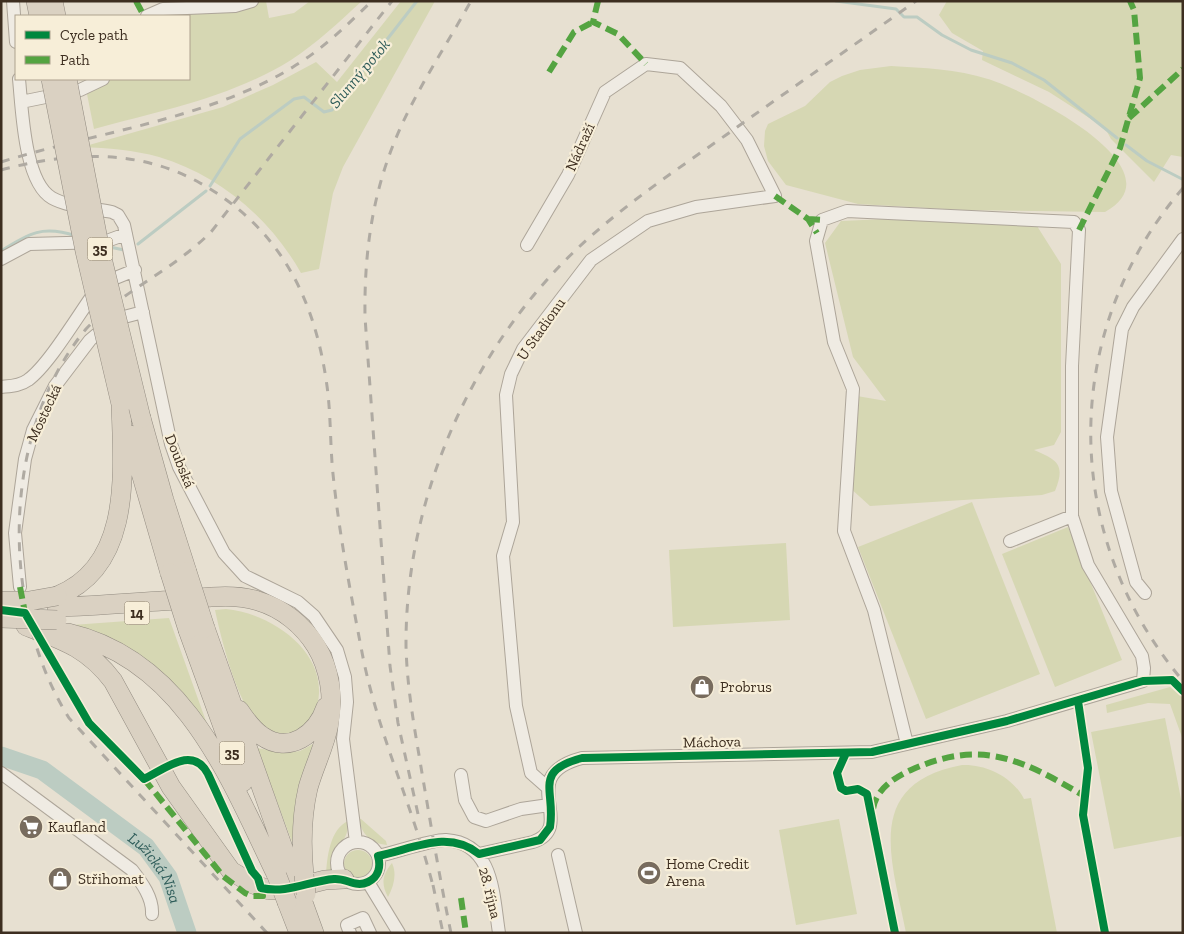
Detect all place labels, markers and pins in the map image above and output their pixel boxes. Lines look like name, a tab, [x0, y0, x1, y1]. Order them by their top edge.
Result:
shop icon: Probrus	[689, 674, 715, 700]
place label: Probrus	[720, 678, 772, 696]
supermarket icon: Kaufland	[18, 814, 44, 840]
place label: Kaufland	[48, 818, 107, 836]
place label: Home Credit Arena	[666, 855, 750, 890]
sports icon: Home Credit Arena	[636, 860, 662, 886]
shop icon: Střihomat	[47, 866, 73, 892]
place label: Střihomat	[78, 870, 144, 888]

